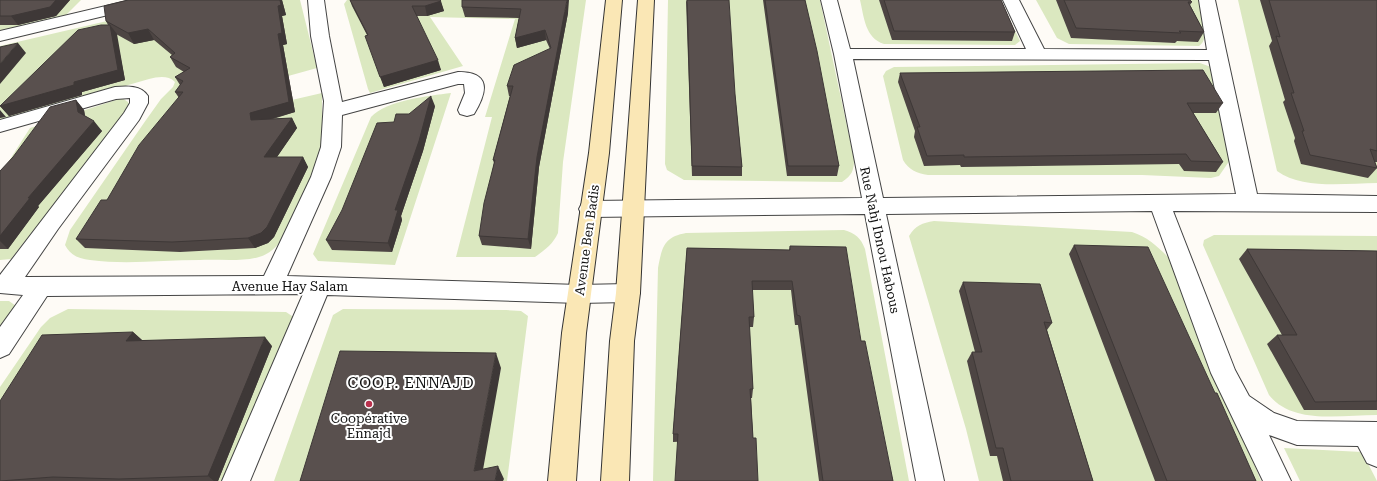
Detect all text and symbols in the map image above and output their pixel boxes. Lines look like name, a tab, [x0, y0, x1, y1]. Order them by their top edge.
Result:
street label: Rue Nahj Ibnou Habous	[857, 165, 903, 315]
street label: Avenue Ben Badis	[572, 184, 602, 296]
street label: Avenue Hay Salam	[232, 279, 348, 294]
district label: COOP. ENNAJD	[347, 374, 475, 392]
marker: Coopérative Ennajd	[364, 399, 374, 409]
place label: Coopérative Ennajd	[331, 411, 407, 441]

